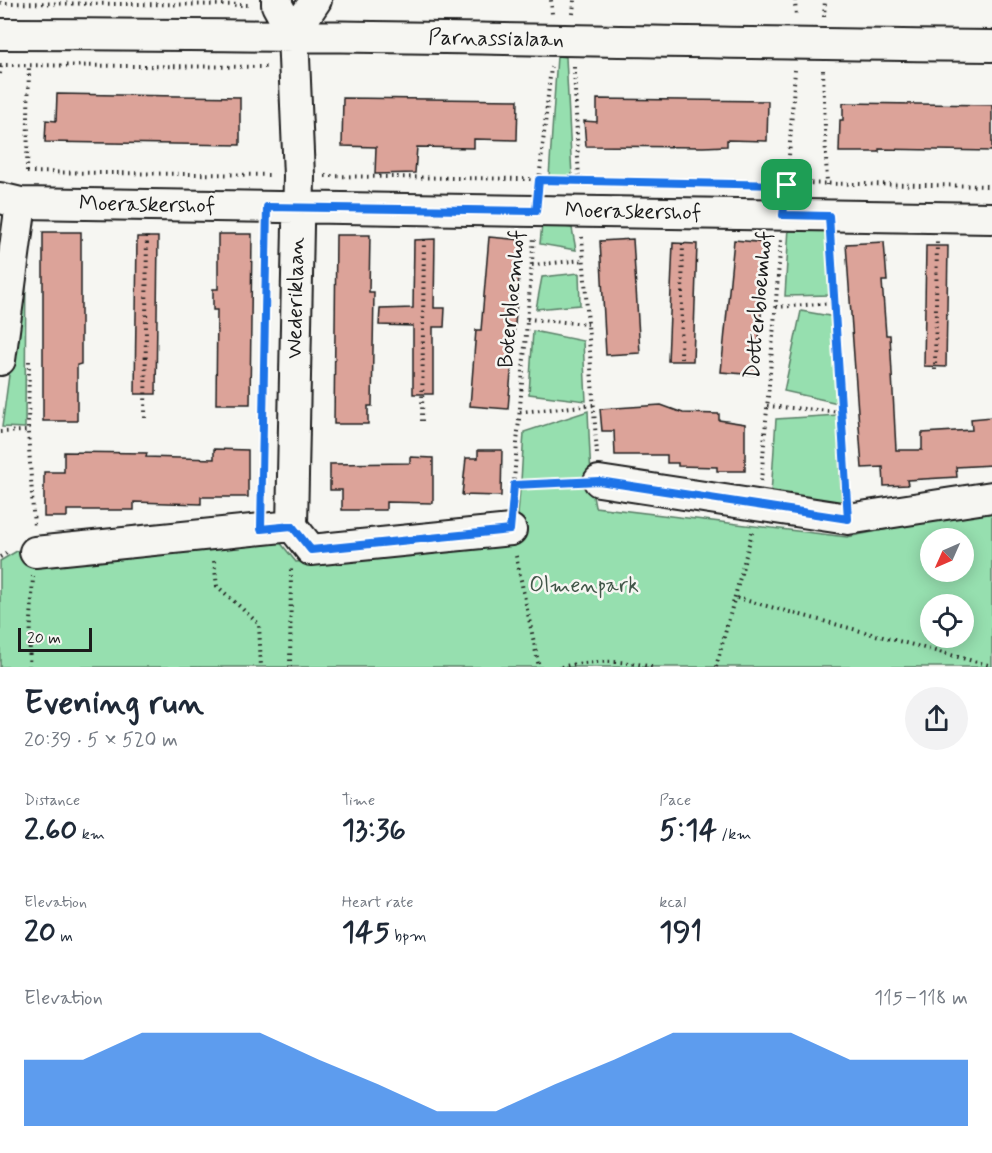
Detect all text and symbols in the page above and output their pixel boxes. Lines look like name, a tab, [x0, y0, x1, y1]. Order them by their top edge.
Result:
street label: Parnassialaan	[428, 24, 564, 54]
pin	[761, 159, 812, 210]
icon: arrive	[770, 168, 803, 201]
street label: Moeraskershof	[79, 190, 215, 220]
street label: Moeraskershof	[565, 197, 701, 227]
street label: Boterbloemhof	[492, 229, 532, 369]
street label: Dotterbloemhof	[739, 230, 779, 380]
street label: Wederiklaan	[281, 237, 311, 359]
north arrow	[920, 528, 974, 582]
map controls	[920, 528, 974, 648]
park label: Olmenpark	[529, 572, 639, 600]
button: locate	[920, 594, 974, 648]
scale bar	[18, 625, 92, 652]
text: 20 m	[27, 628, 61, 649]
text: Evening run	[24, 682, 204, 726]
button: share	[905, 687, 968, 750]
text: 20:39 · 5 × 520 m	[24, 727, 178, 754]
text: Distance	[24, 790, 80, 811]
text: Time	[342, 790, 375, 811]
text: Pace	[659, 790, 691, 811]
text: 2.60	[24, 811, 77, 850]
text: 13:36	[342, 811, 406, 850]
text: 5:14	[659, 811, 717, 850]
text: km	[77, 824, 105, 845]
text: /km	[717, 824, 752, 845]
text: Elevation	[24, 892, 87, 913]
text: Heart rate	[342, 892, 414, 913]
text: kcal	[659, 892, 686, 913]
text: 20	[24, 913, 56, 952]
text: 145	[342, 913, 390, 952]
text: 191	[659, 913, 702, 952]
text: m	[56, 926, 73, 947]
text: bpm	[390, 926, 427, 947]
text: Elevation	[24, 985, 103, 1012]
text: 115–118 m	[874, 985, 968, 1012]

